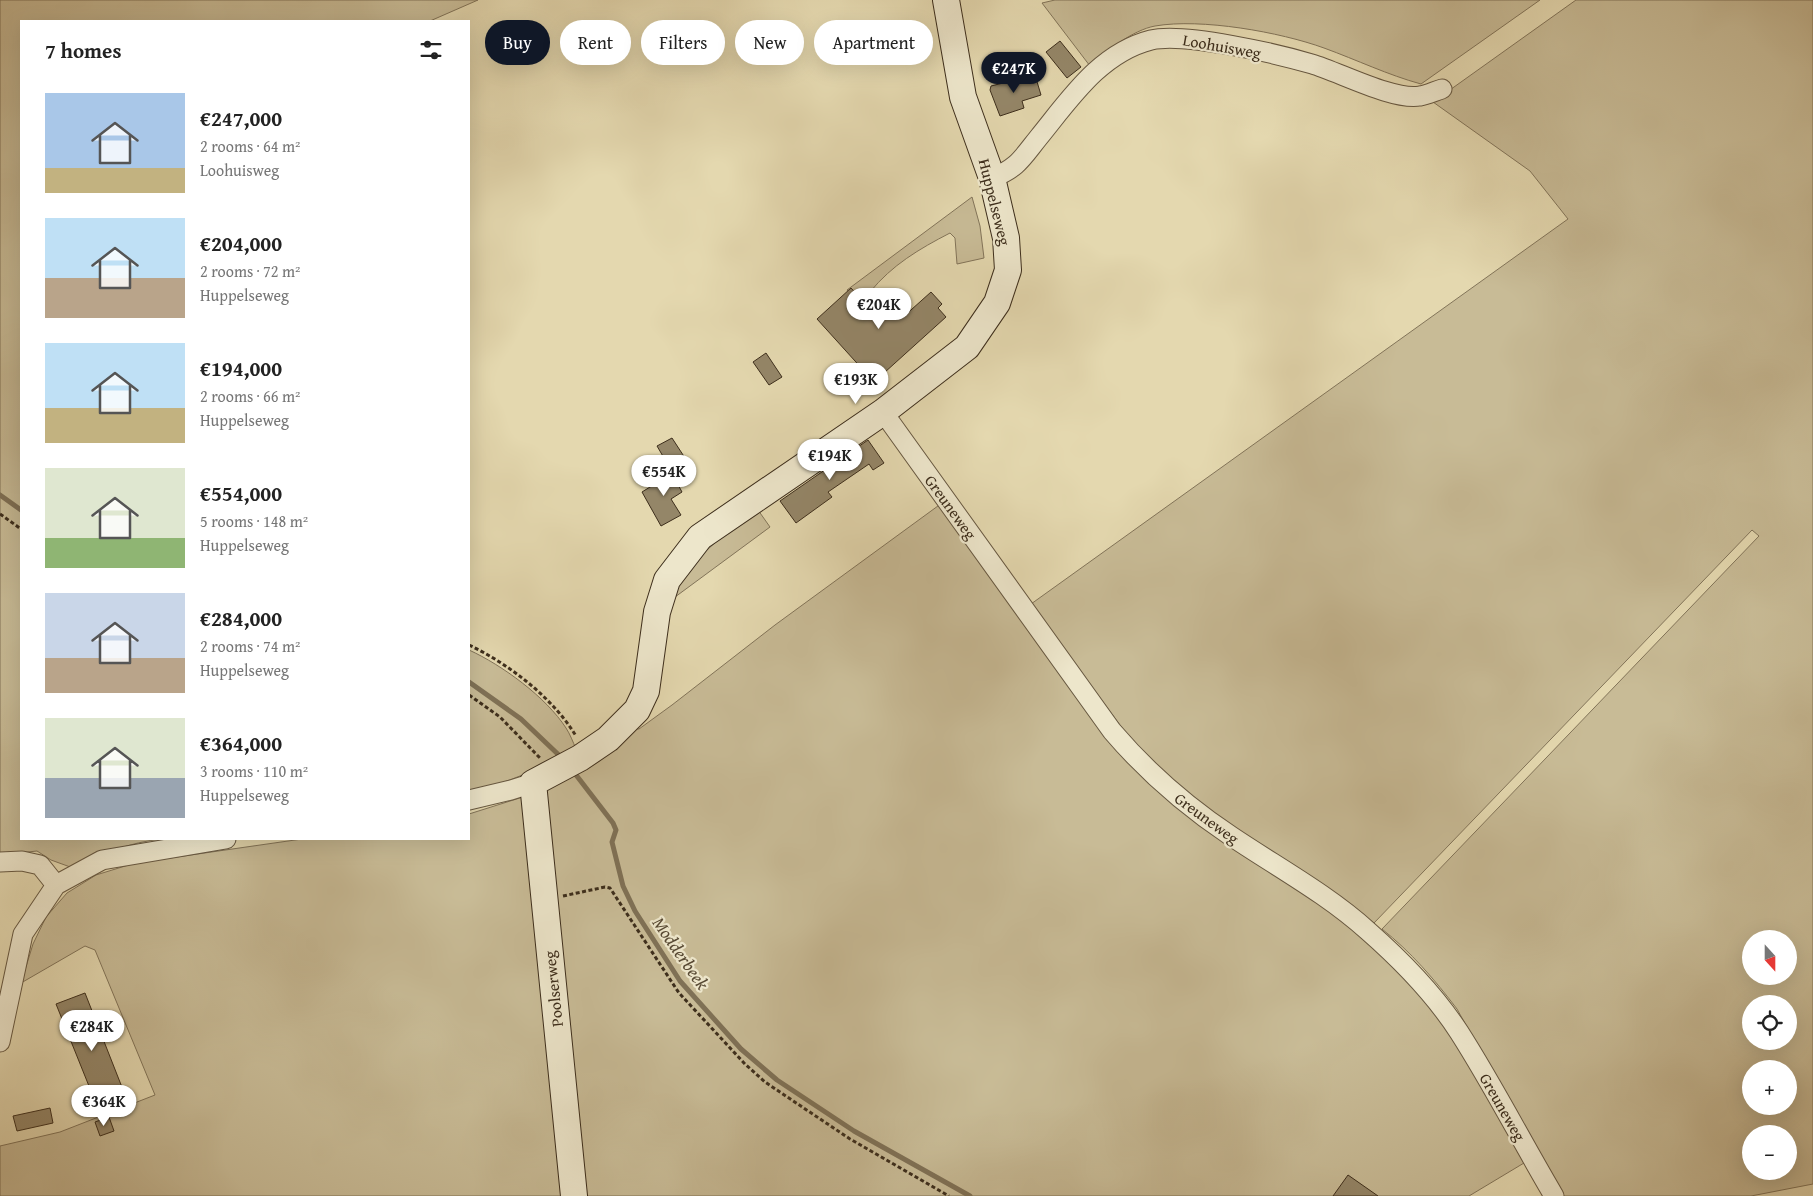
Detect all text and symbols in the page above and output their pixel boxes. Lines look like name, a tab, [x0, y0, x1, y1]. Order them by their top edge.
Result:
chip: Buy	[485, 20, 550, 65]
chip: Rent	[560, 20, 631, 65]
chip: Filters	[641, 20, 725, 65]
chip: New	[735, 20, 804, 65]
chip: Apartment	[814, 20, 933, 65]
street label: Loohuisweg	[1181, 27, 1263, 65]
text: 7 homes	[45, 35, 121, 66]
icon: filters	[417, 36, 445, 64]
pin: €247K	[979, 52, 1049, 94]
text: €247K	[992, 56, 1036, 80]
text: €247,000	[200, 103, 282, 134]
icon: home	[85, 113, 145, 173]
text: 2 rooms · 64 m²	[200, 134, 300, 158]
street label: Huppelseweg	[973, 156, 1017, 248]
text: Loohuisweg	[200, 158, 279, 182]
text: €204,000	[200, 228, 282, 259]
icon: home	[85, 238, 145, 298]
text: 2 rooms · 72 m²	[200, 259, 300, 283]
text: Huppelseweg	[200, 283, 289, 307]
pin: €204K	[844, 288, 914, 330]
text: €204K	[857, 292, 901, 316]
text: €194,000	[200, 353, 282, 384]
pin: €193K	[821, 362, 891, 405]
icon: home	[85, 363, 145, 423]
text: €193K	[834, 367, 878, 391]
text: 2 rooms · 66 m²	[200, 384, 300, 408]
text: Huppelseweg	[200, 408, 289, 432]
pin: €194K	[795, 438, 865, 481]
text: €194K	[808, 443, 852, 467]
pin: €554K	[629, 454, 699, 497]
text: €554K	[642, 459, 686, 483]
street label: Greuneweg	[919, 470, 983, 544]
text: €554,000	[200, 478, 282, 509]
icon: home	[85, 488, 145, 548]
text: 5 rooms · 148 m²	[200, 509, 308, 533]
text: Huppelseweg	[200, 533, 289, 557]
text: €284,000	[200, 603, 282, 634]
icon: home	[85, 613, 145, 673]
text: 2 rooms · 74 m²	[200, 634, 300, 658]
text: Huppelseweg	[200, 658, 289, 682]
text: €364,000	[200, 728, 282, 759]
icon: home	[85, 738, 145, 798]
text: 3 rooms · 110 m²	[200, 759, 308, 783]
text: Huppelseweg	[200, 783, 289, 807]
street label: Greuneweg	[1170, 786, 1244, 850]
water label: Modderbeek	[646, 911, 717, 996]
north arrow	[1742, 930, 1798, 985]
map controls	[1742, 930, 1797, 1180]
street label: Poolserweg	[537, 950, 569, 1028]
button: locate	[1742, 995, 1797, 1050]
pin: €284K	[57, 1010, 127, 1052]
text: €284K	[70, 1014, 114, 1038]
button: +	[1742, 1060, 1797, 1115]
street label: Greuneweg	[1474, 1069, 1532, 1145]
pin: €364K	[69, 1084, 139, 1127]
text: €364K	[82, 1089, 126, 1113]
button: −	[1742, 1125, 1797, 1180]

